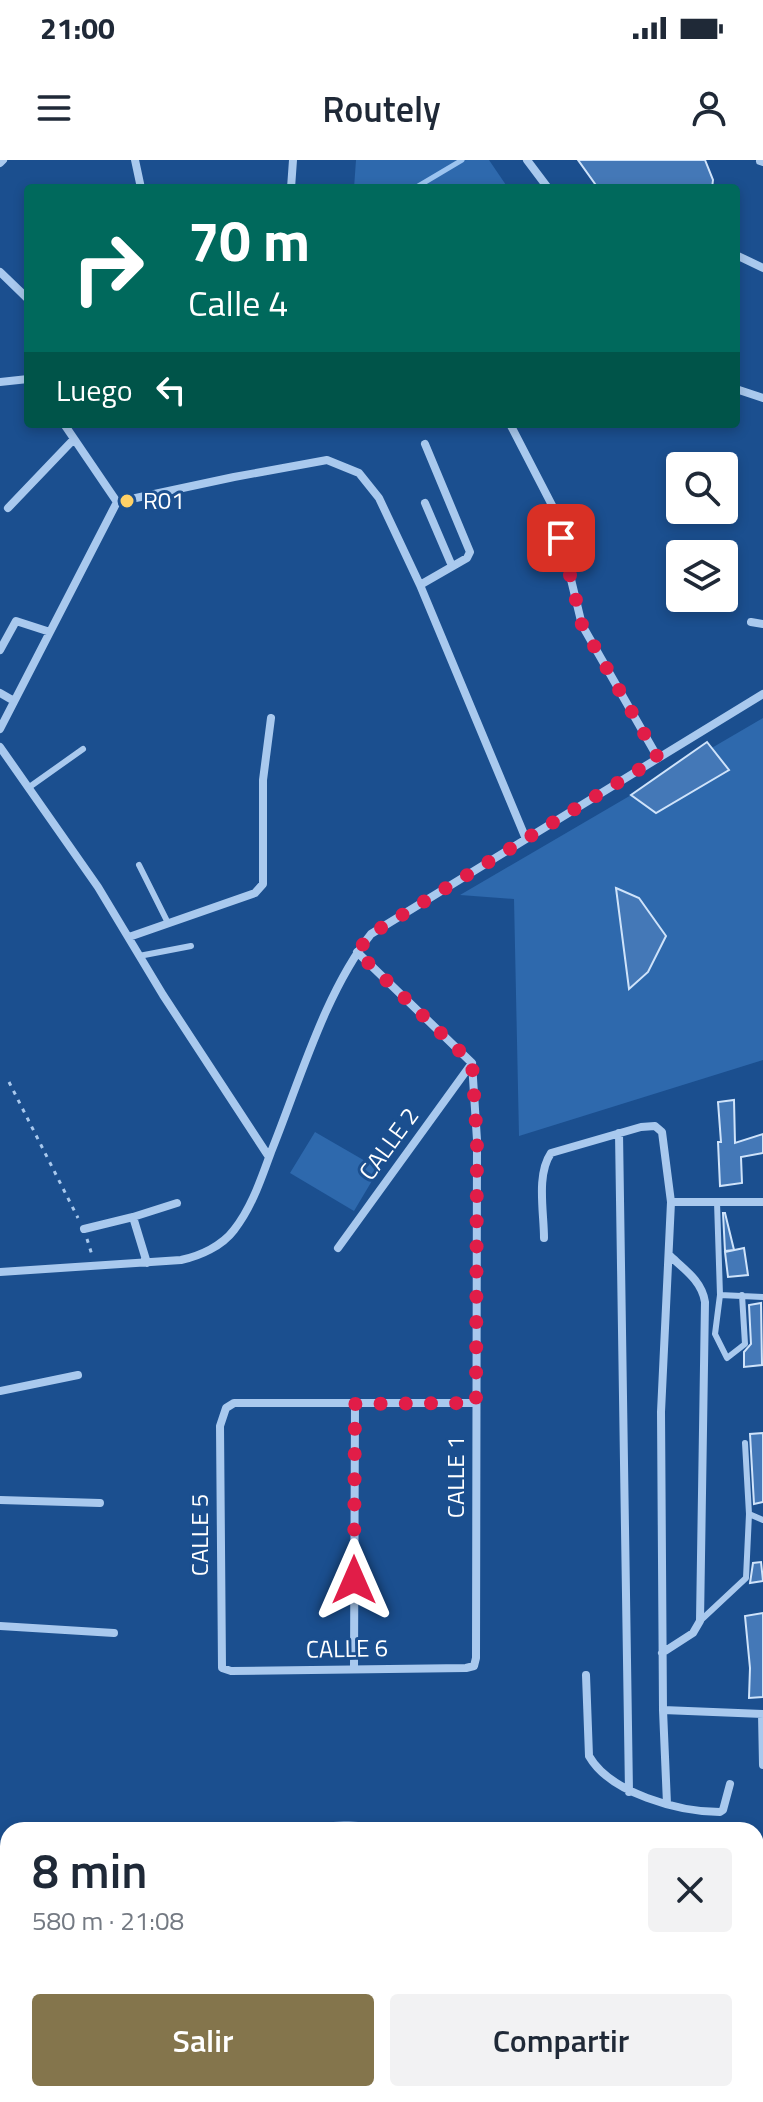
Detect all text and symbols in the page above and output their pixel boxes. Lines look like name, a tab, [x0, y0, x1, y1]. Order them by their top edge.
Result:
text: 21:00	[40, 5, 115, 51]
text: Routely	[322, 81, 441, 136]
icon: menu	[32, 86, 76, 130]
icon: person	[687, 86, 731, 130]
text: 70 m	[188, 198, 310, 283]
icon: right	[56, 216, 160, 320]
text: Calle 4	[188, 275, 289, 330]
text: Luego	[56, 367, 133, 413]
icon: left	[149, 368, 193, 412]
map controls	[666, 452, 738, 612]
button: search	[666, 452, 738, 524]
place label: R01	[143, 482, 185, 518]
marker: R01	[118, 492, 136, 510]
pin	[527, 504, 595, 572]
icon: arrive	[539, 516, 583, 560]
button: layers	[666, 540, 738, 612]
street label: CALLE 2	[349, 1100, 427, 1187]
street label: CALLE 1	[437, 1436, 473, 1518]
street label: CALLE 5	[181, 1494, 217, 1576]
position arrow	[312, 1538, 396, 1622]
street label: CALLE 6	[305, 1629, 388, 1667]
text: 8 min	[32, 1834, 147, 1907]
button: close	[648, 1848, 732, 1932]
text: 580 m · 21:08	[32, 1901, 184, 1940]
button: Salir	[32, 1994, 374, 2086]
button: Compartir	[390, 1994, 732, 2086]

